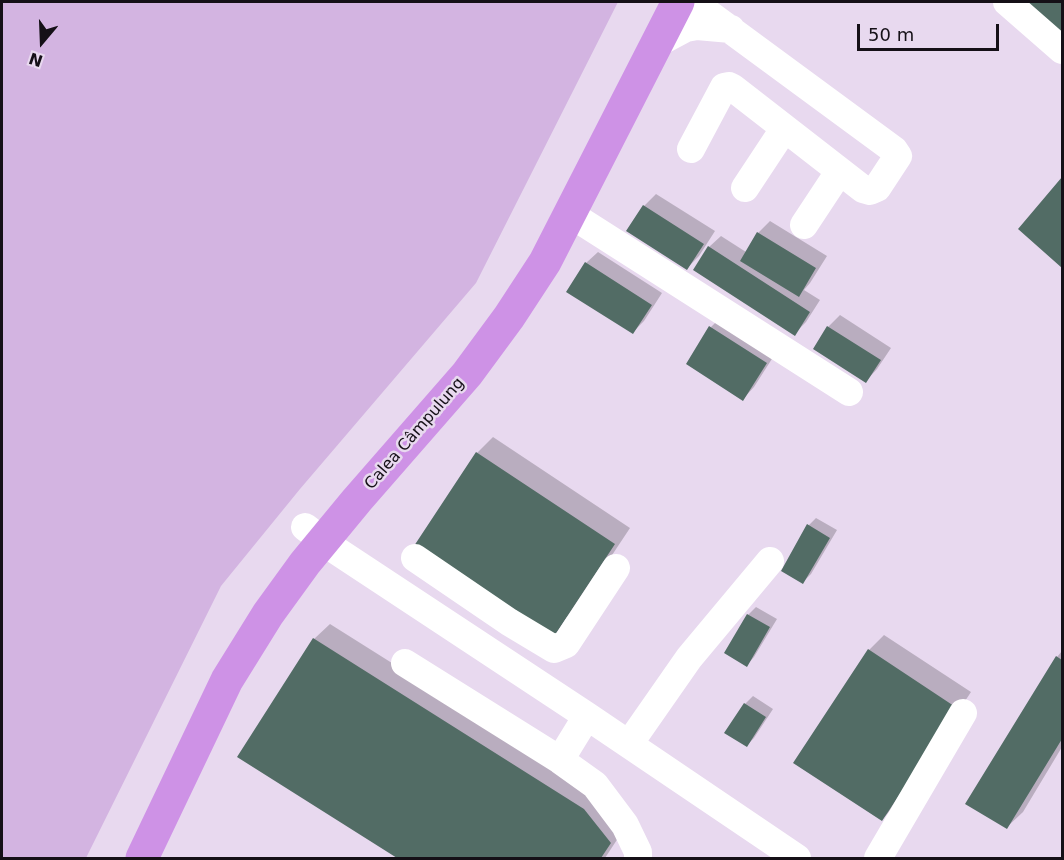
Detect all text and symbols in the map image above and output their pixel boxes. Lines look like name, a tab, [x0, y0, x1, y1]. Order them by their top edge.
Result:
north arrow	[12, 12, 72, 72]
scale bar	[860, 12, 1002, 50]
text: 50 m	[868, 24, 914, 45]
text: N	[27, 48, 45, 71]
street label: Calea Câmpulung	[361, 374, 469, 494]

